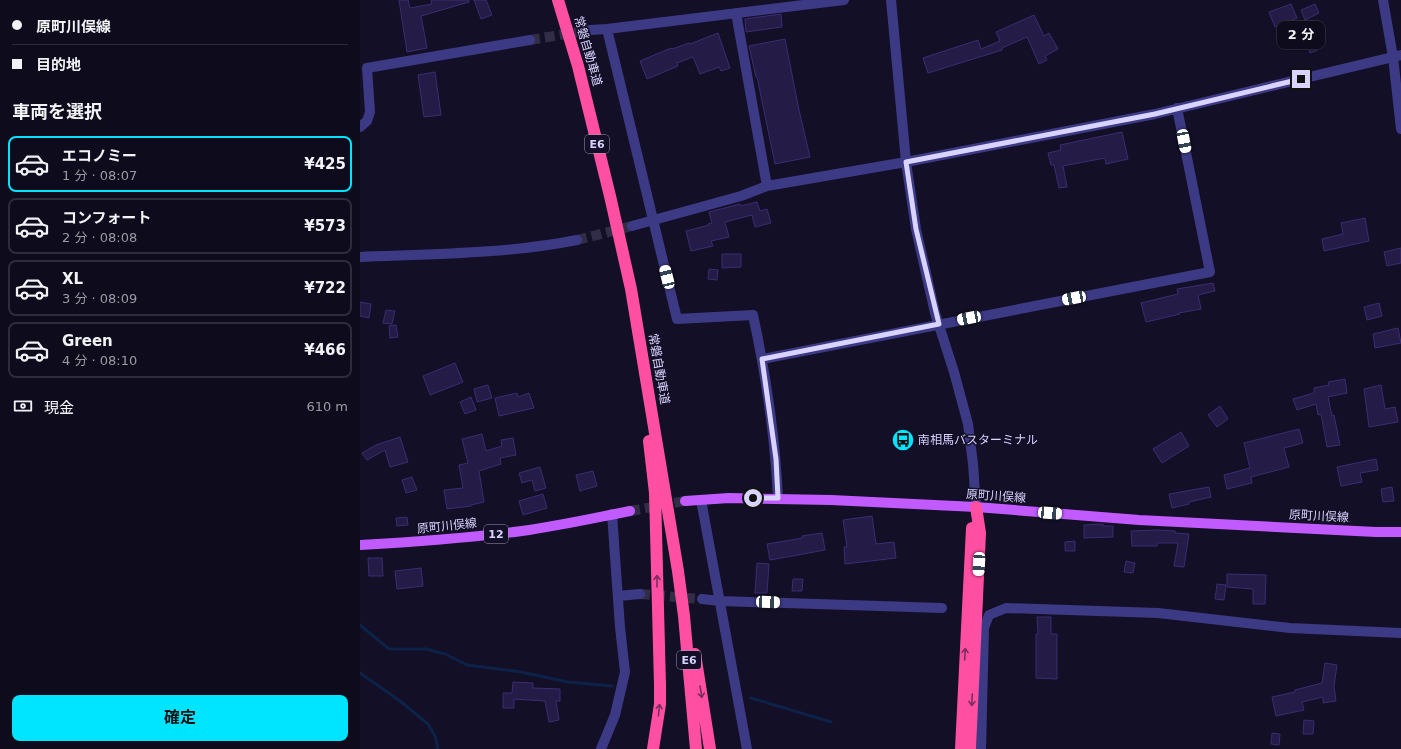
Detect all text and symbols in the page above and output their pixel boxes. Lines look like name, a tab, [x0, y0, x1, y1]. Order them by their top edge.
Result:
street label: 常磐自動車道	[571, 14, 605, 88]
text: 原町川俣線	[36, 18, 111, 36]
callout: 2 分	[1277, 21, 1325, 49]
text: 2 分	[1288, 27, 1314, 42]
text: 目的地	[36, 56, 81, 74]
route end	[1292, 70, 1310, 88]
text: 車両を選択	[12, 101, 102, 122]
car	[1176, 128, 1192, 154]
road number: E6	[585, 135, 609, 153]
icon: car	[14, 146, 50, 182]
text: エコノミー	[62, 147, 137, 165]
text: ¥425	[304, 155, 346, 173]
text: 1 分 · 08:07	[62, 168, 137, 183]
icon: car	[14, 208, 50, 244]
text: コンフォート	[62, 209, 152, 227]
text: ¥573	[304, 217, 346, 235]
text: 2 分 · 08:08	[62, 230, 137, 245]
car	[658, 264, 676, 290]
icon: car	[14, 270, 50, 306]
text: XL	[62, 270, 83, 288]
text: ¥722	[304, 279, 346, 297]
car	[1061, 290, 1087, 306]
text: 3 分 · 08:09	[62, 291, 137, 306]
car	[956, 310, 982, 326]
icon: car	[14, 332, 50, 368]
text: Green	[62, 332, 113, 350]
street label: 常磐自動車道	[646, 332, 672, 406]
text: ¥466	[304, 341, 346, 359]
text: 4 分 · 08:10	[62, 353, 137, 368]
icon: cash	[12, 395, 34, 417]
text: 現金	[44, 399, 74, 417]
text: 610 m	[306, 399, 348, 414]
bus stop icon: 南相馬バスターミナル	[890, 427, 916, 453]
place label: 南相馬バスターミナル	[918, 433, 1038, 447]
street label: 原町川俣線	[966, 487, 1026, 505]
route start	[744, 489, 762, 507]
car	[1038, 506, 1062, 520]
street label: 原町川俣線	[1289, 507, 1349, 525]
street label: 原町川俣線	[416, 516, 478, 536]
road number: 12	[484, 525, 508, 543]
car	[972, 552, 986, 576]
one-way arrow	[653, 575, 661, 588]
car	[756, 596, 780, 608]
one-way arrow	[962, 648, 969, 661]
road number: E6	[677, 651, 701, 669]
one-way arrow	[697, 685, 705, 698]
one-way arrow	[969, 693, 976, 706]
button: 確定	[12, 695, 348, 741]
one-way arrow	[655, 704, 663, 717]

